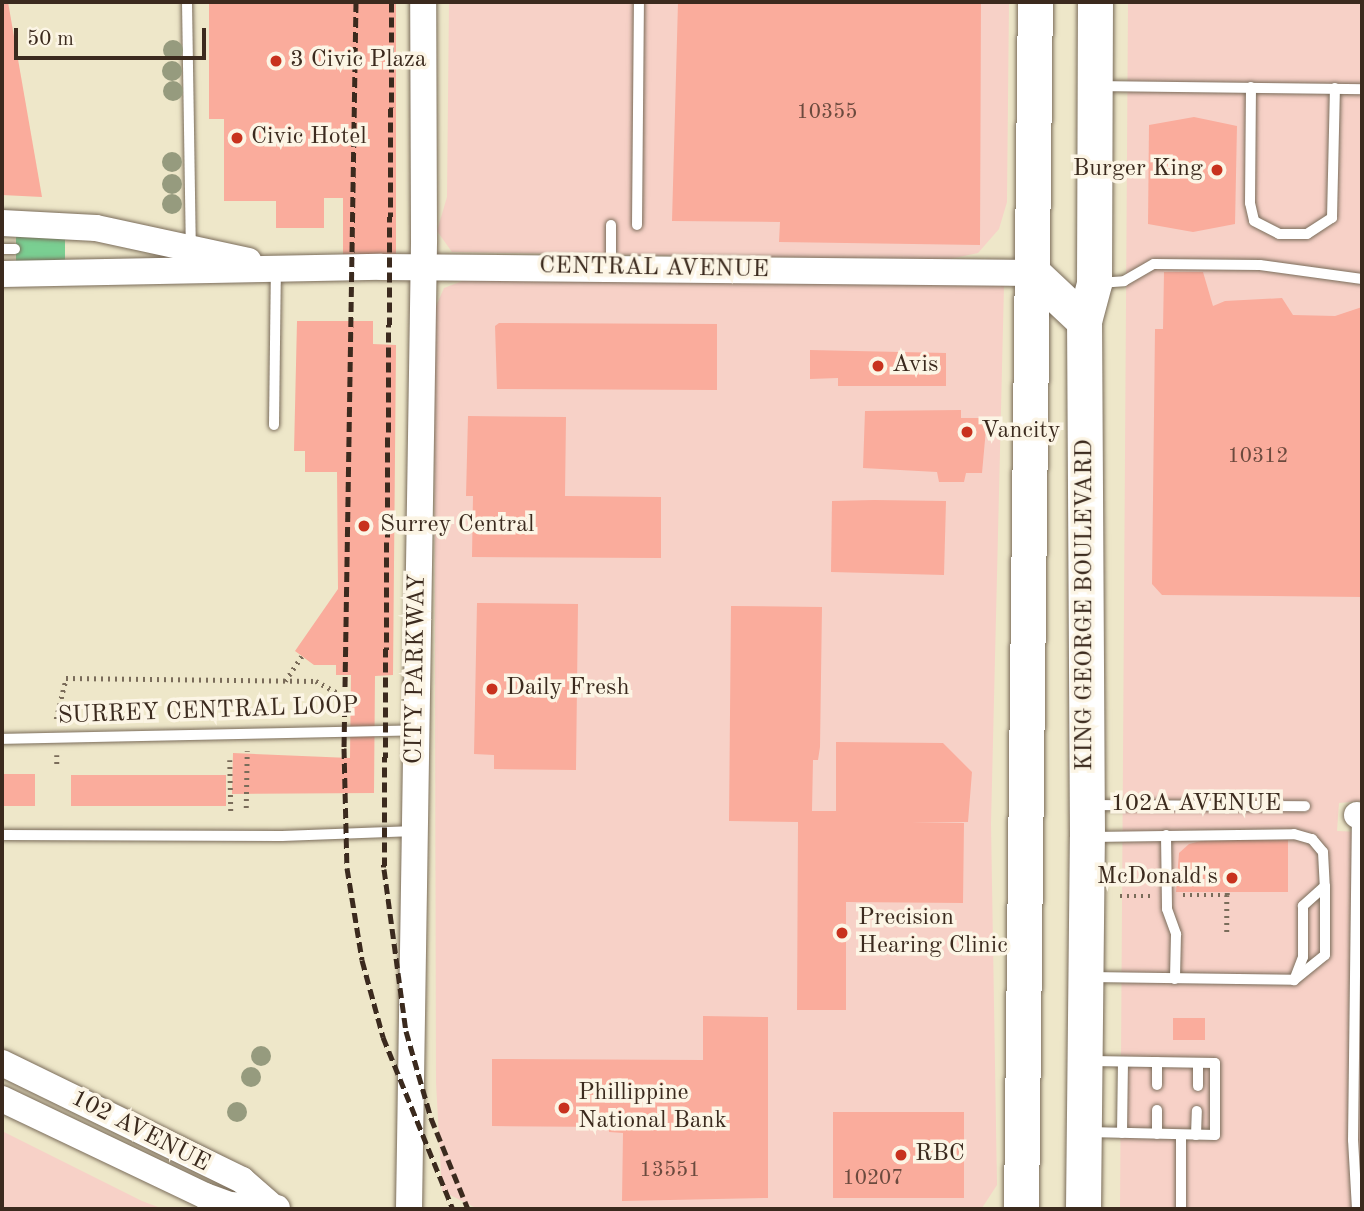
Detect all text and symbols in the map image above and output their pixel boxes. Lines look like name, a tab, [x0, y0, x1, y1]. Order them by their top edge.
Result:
scale bar	[18, 14, 210, 58]
text: 50 m	[27, 29, 74, 50]
place label: 3 Civic Plaza	[290, 47, 427, 75]
marker: 3 Civic Plaza	[268, 53, 284, 69]
house number: 10355	[797, 100, 857, 126]
place label: Civic Hotel	[251, 124, 367, 152]
marker: Civic Hotel	[229, 130, 245, 146]
place label: Burger King	[1073, 156, 1203, 184]
marker: Burger King	[1209, 162, 1225, 178]
street label: CENTRAL AVENUE	[539, 253, 769, 285]
place label: Avis	[892, 352, 938, 380]
marker: Avis	[870, 358, 886, 374]
place label: Vancity	[981, 418, 1060, 446]
marker: Vancity	[959, 424, 975, 440]
street label: KING GEORGE BOULEVARD	[1072, 439, 1100, 771]
house number: 10312	[1228, 444, 1288, 470]
place label: Surrey Central	[380, 512, 535, 540]
marker: Surrey Central	[354, 516, 374, 536]
street label: CITY PARKWAY	[401, 574, 433, 764]
place label: Daily Fresh	[506, 675, 630, 703]
marker: Daily Fresh	[484, 681, 500, 697]
street label: SURREY CENTRAL LOOP	[57, 692, 359, 732]
street label: 102A AVENUE	[1111, 791, 1281, 819]
place label: McDonald's	[1097, 864, 1218, 892]
marker: McDonald's	[1224, 870, 1240, 886]
place label: Precision Hearing Clinic	[858, 905, 1008, 961]
marker: Precision Hearing Clinic	[832, 923, 852, 943]
place label: Phillippine National Bank	[578, 1080, 727, 1136]
street label: 102 AVENUE	[66, 1085, 214, 1179]
marker: Phillippine National Bank	[556, 1100, 572, 1116]
place label: RBC	[915, 1141, 965, 1169]
marker: RBC	[893, 1147, 909, 1163]
house number: 13551	[640, 1158, 700, 1184]
house number: 10207	[843, 1166, 903, 1192]

